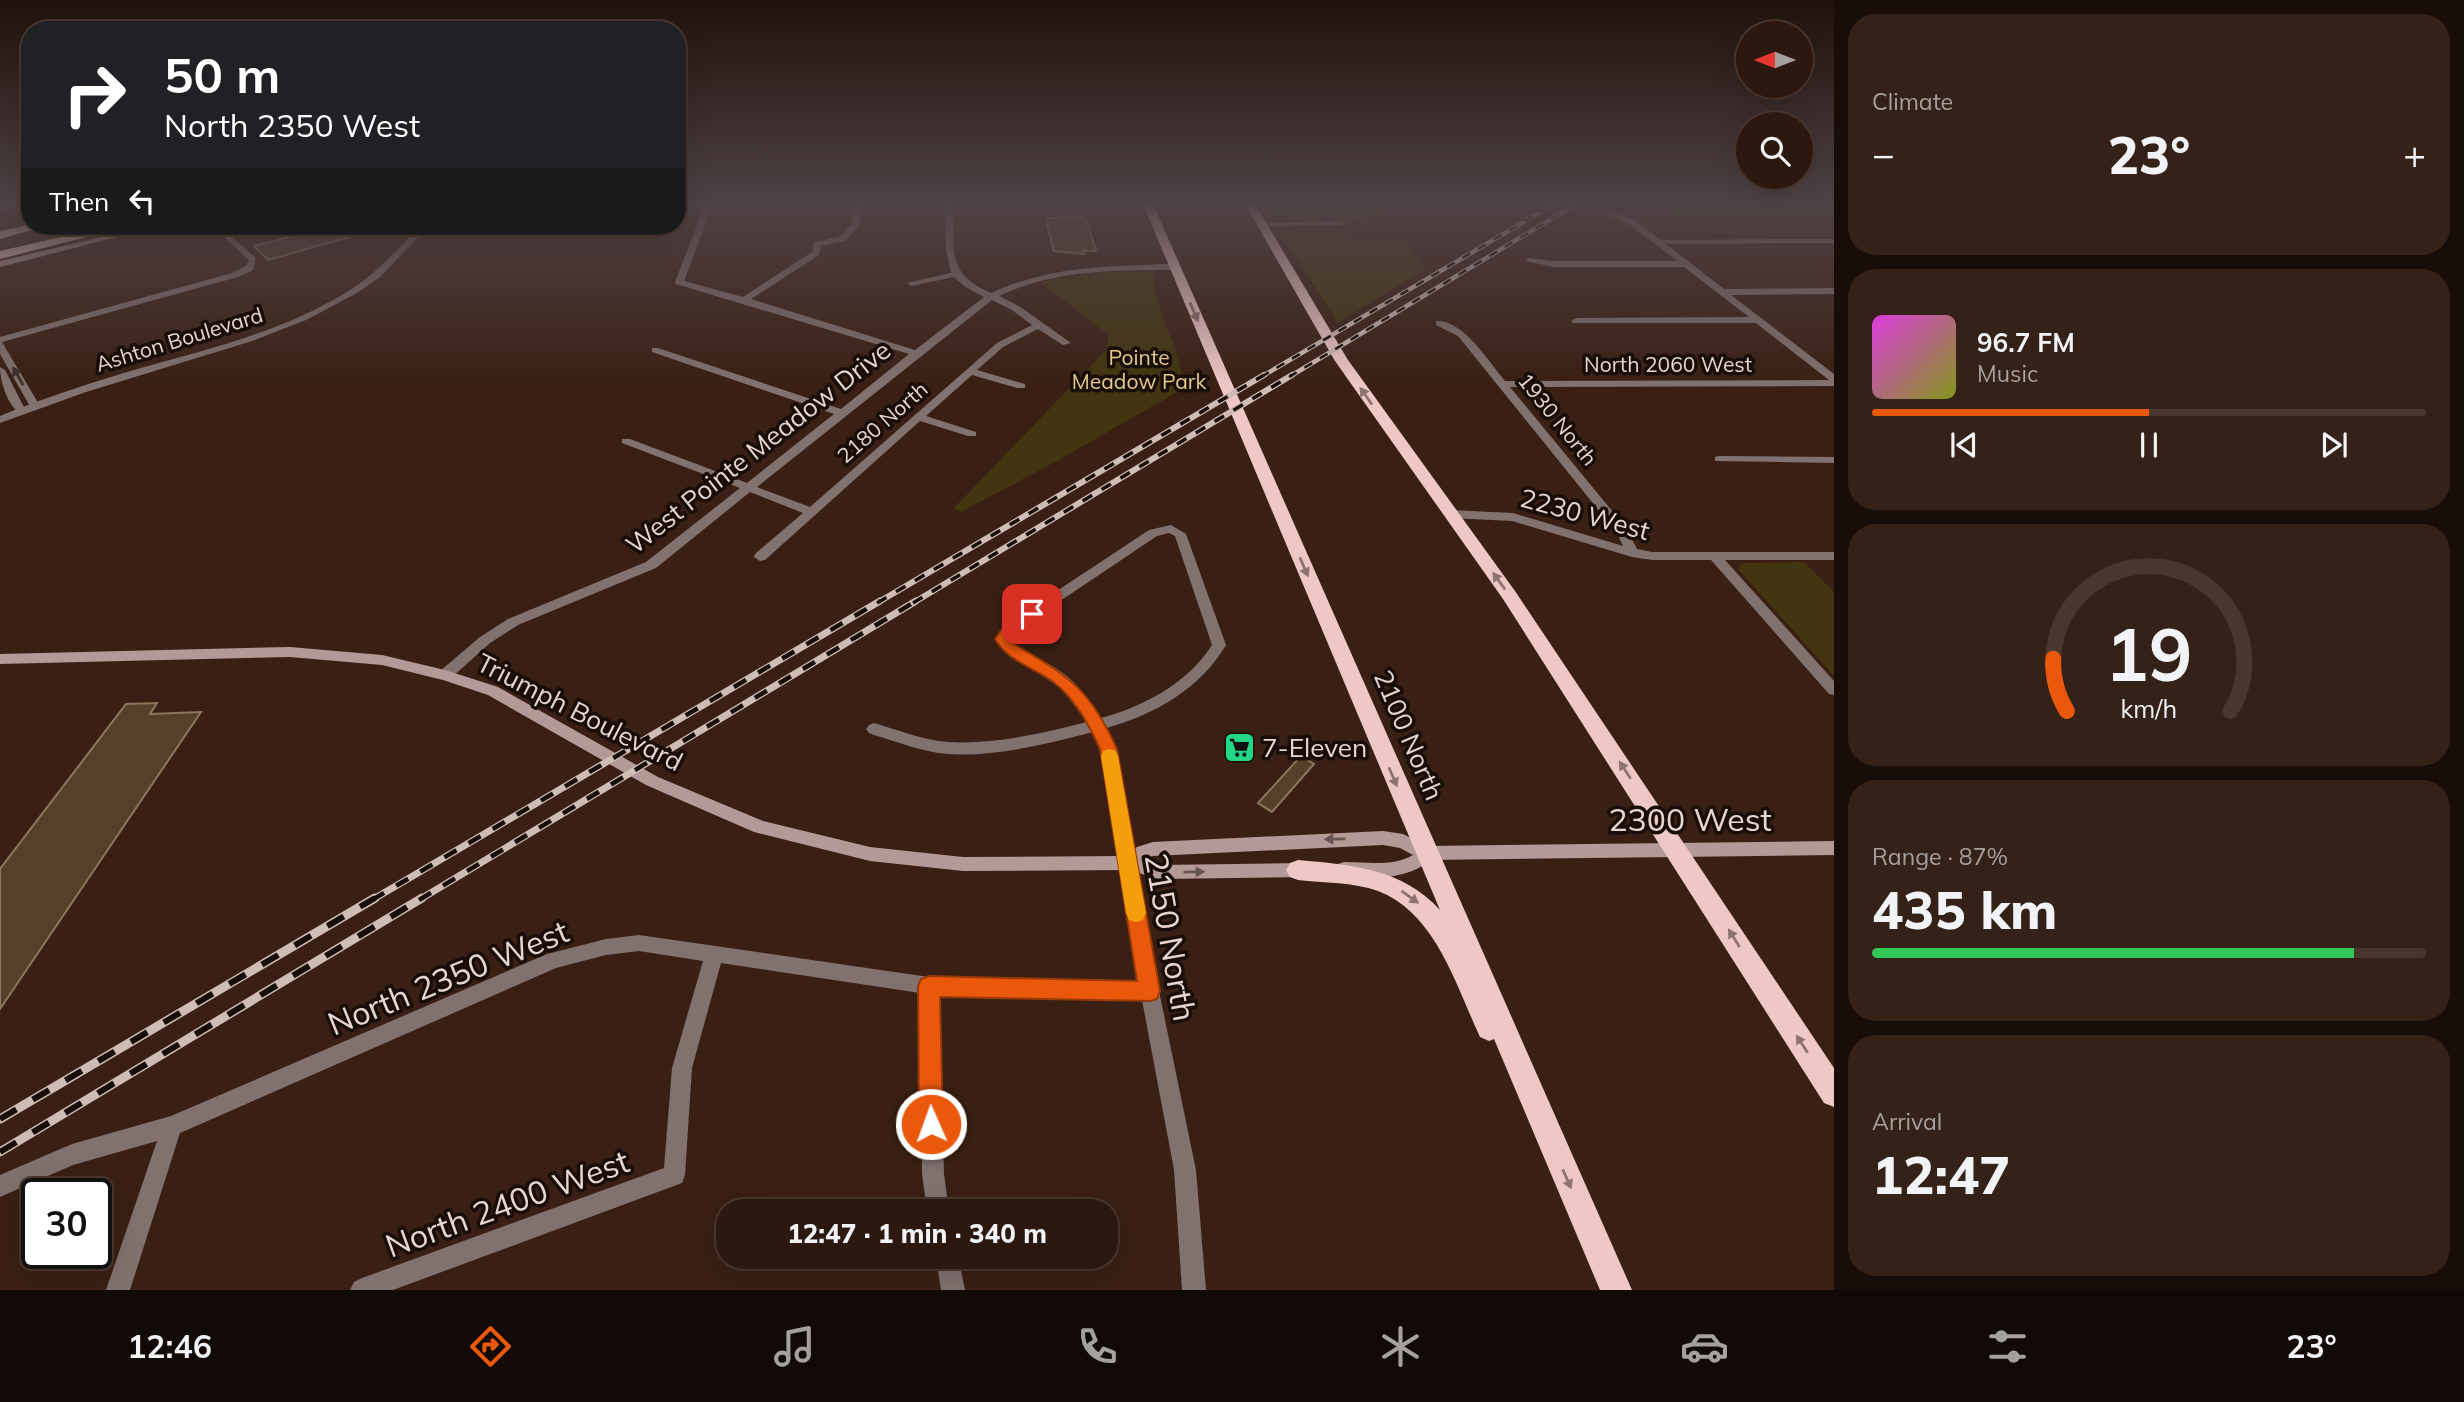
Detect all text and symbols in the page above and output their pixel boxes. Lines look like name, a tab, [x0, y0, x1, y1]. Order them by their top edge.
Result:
north arrow	[1736, 21, 1813, 98]
map controls	[1736, 21, 1813, 189]
text: 50 m	[164, 44, 280, 105]
icon: right	[49, 49, 140, 140]
text: Climate	[1872, 87, 1953, 116]
text: North 2350 West	[164, 105, 420, 145]
button: search	[1736, 112, 1813, 189]
text: 23°	[2108, 122, 2190, 187]
text: −	[1872, 130, 1895, 178]
text: +	[2403, 130, 2426, 178]
icon: left	[123, 182, 161, 220]
text: Then	[49, 185, 109, 218]
street label: Ashton Boulevard	[92, 301, 266, 377]
one-way arrow	[1188, 301, 1199, 322]
text: 96.7 FM	[1977, 326, 2075, 359]
street label: West Pointe Meadow Drive	[619, 333, 897, 561]
park label: Pointe Meadow Park	[1072, 344, 1206, 394]
street label: North 2060 West	[1584, 351, 1752, 377]
text: Music	[1977, 359, 2038, 388]
one-way arrow	[11, 366, 24, 385]
street label: 1930 North	[1513, 368, 1603, 470]
street label: 2180 North	[831, 376, 933, 468]
one-way arrow	[1359, 387, 1373, 405]
icon: previous	[1945, 426, 1983, 464]
icon: pause	[2130, 426, 2168, 464]
icon: next	[2315, 426, 2353, 464]
street label: 2230 West	[1517, 481, 1653, 547]
one-way arrow	[1298, 557, 1309, 578]
one-way arrow	[1492, 572, 1506, 590]
pin	[1002, 584, 1062, 644]
icon: arrive	[1013, 595, 1051, 633]
text: 19	[2105, 608, 2193, 699]
street label: Triumph Boulevard	[472, 646, 688, 778]
street label: 2100 North	[1367, 665, 1451, 805]
text: km/h	[2121, 693, 2177, 724]
supermarket icon: 7-Eleven	[1222, 730, 1256, 764]
place label: 7-Eleven	[1262, 731, 1367, 764]
one-way arrow	[1618, 760, 1631, 780]
one-way arrow	[1388, 766, 1399, 787]
street label: 2300 West	[1608, 799, 1772, 839]
one-way arrow	[1324, 833, 1346, 845]
text: Range · 87%	[1872, 842, 2008, 871]
street label: 2150 North	[1137, 850, 1205, 1024]
one-way arrow	[1184, 866, 1206, 878]
text: 435 km	[1872, 877, 2057, 942]
one-way arrow	[1401, 890, 1419, 904]
street label: North 2350 West	[322, 910, 574, 1044]
one-way arrow	[1728, 928, 1741, 947]
one-way arrow	[1796, 1034, 1809, 1054]
position arrow	[894, 1087, 968, 1161]
text: Arrival	[1872, 1107, 1942, 1136]
street label: North 2400 West	[380, 1140, 634, 1266]
text: 12:47	[1872, 1142, 2010, 1207]
one-way arrow	[1561, 1169, 1573, 1189]
speed limit sign: 30	[21, 1178, 112, 1269]
text: 12:47 · 1 min · 340 m	[787, 1217, 1047, 1250]
icon: directions	[466, 1322, 515, 1371]
icon: music	[770, 1322, 819, 1371]
icon: phone	[1073, 1322, 1122, 1371]
icon: climate	[1376, 1322, 1425, 1371]
icon: car	[1680, 1322, 1729, 1371]
icon: filters	[1983, 1322, 2032, 1371]
text: 12:46	[127, 1326, 212, 1366]
text: 23°	[2286, 1326, 2337, 1366]

